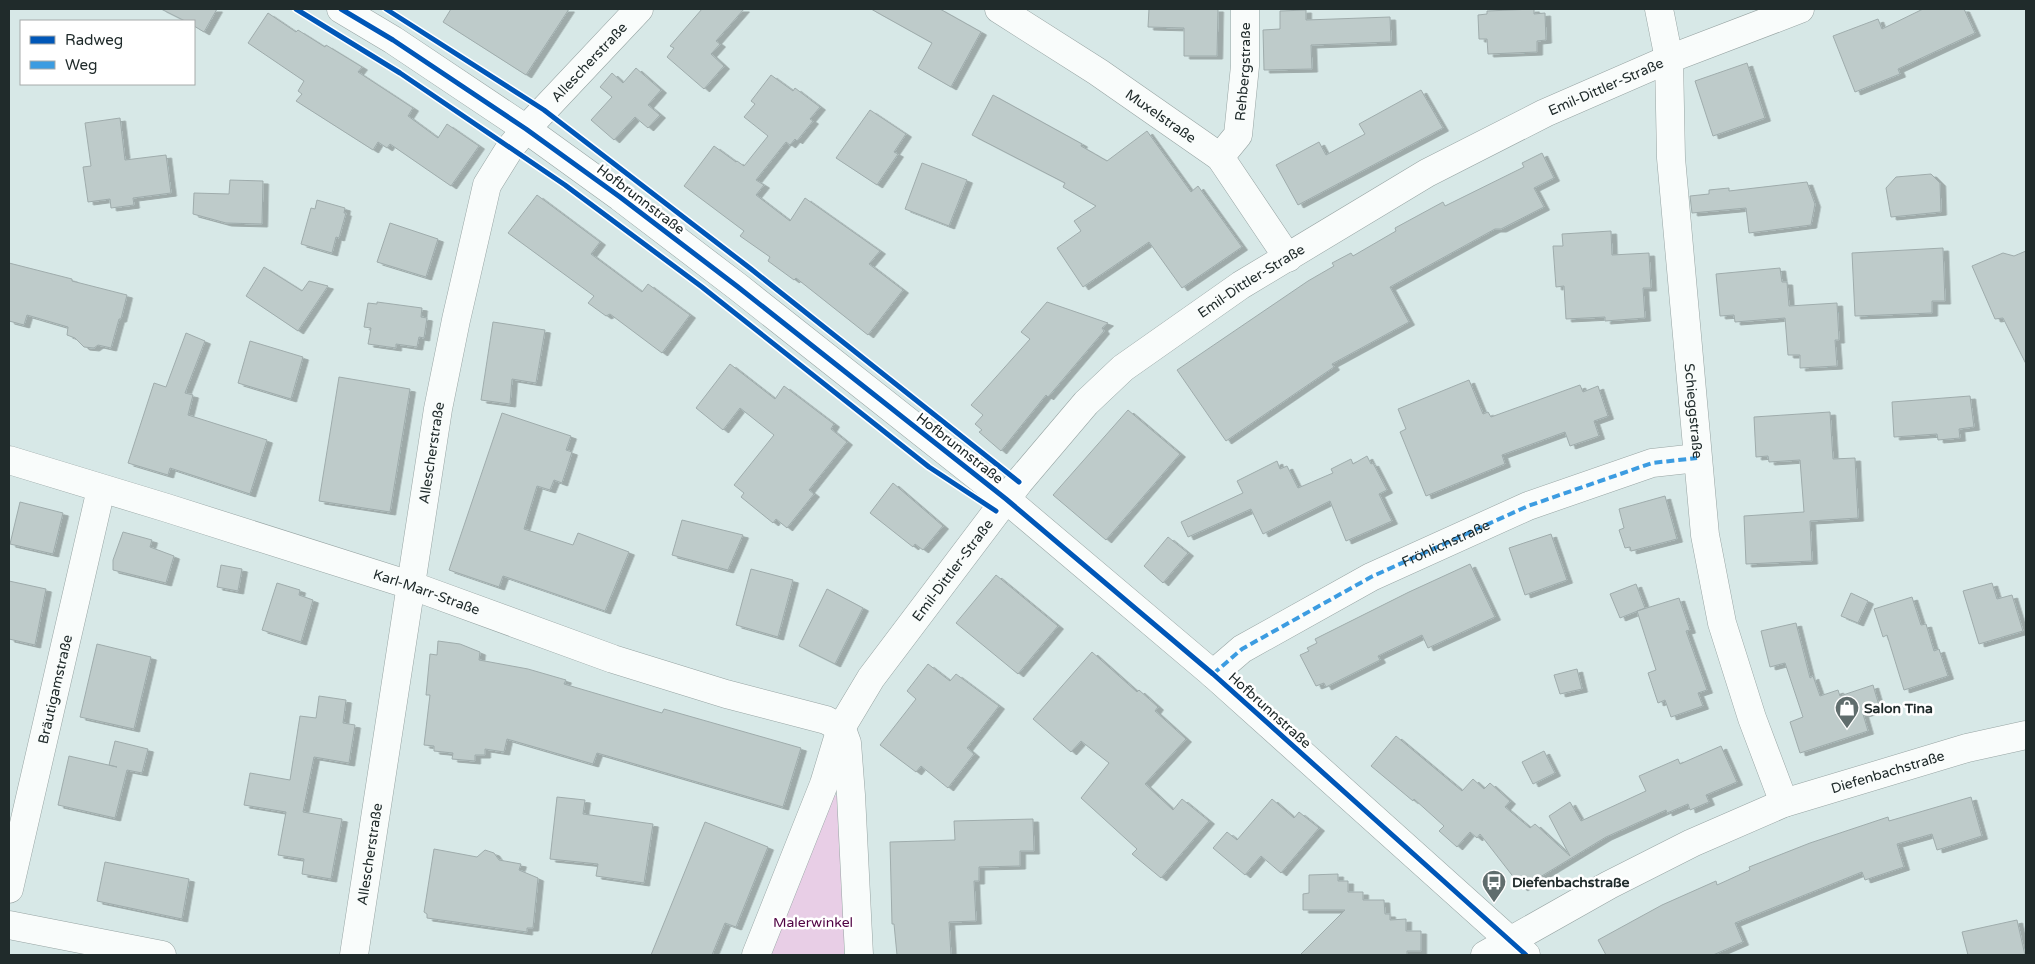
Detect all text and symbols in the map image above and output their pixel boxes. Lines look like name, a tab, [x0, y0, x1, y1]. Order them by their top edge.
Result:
street label: Allescherstraße	[548, 19, 631, 106]
legend	[20, 20, 195, 85]
street label: Rehbergstraße	[1231, 22, 1254, 122]
text: Radweg	[65, 31, 123, 49]
street label: Emil-Dittler-Straße	[1546, 54, 1666, 120]
text: Weg	[65, 56, 97, 74]
street label: Muxelstraße	[1122, 86, 1199, 147]
street label: Hofbrunnstraße	[593, 161, 688, 238]
street label: Emil-Dittler-Straße	[1195, 241, 1308, 322]
street label: Schieggstraße	[1681, 363, 1706, 459]
street label: Allescherstraße	[416, 400, 448, 505]
street label: Hofbrunnstraße	[913, 409, 1007, 488]
street label: Emil-Dittler-Straße	[909, 516, 997, 625]
street label: Fröhlichstraße	[1399, 516, 1493, 571]
street label: Karl-Marr-Straße	[371, 566, 482, 619]
street label: Bräutigamstraße	[35, 633, 76, 746]
street label: Hofbrunnstraße	[1225, 669, 1315, 752]
shop icon: Salon Tina	[1834, 695, 1860, 729]
place label: Salon Tina	[1864, 700, 1933, 717]
street label: Diefenbachstraße	[1829, 747, 1947, 797]
street label: Allescherstraße	[354, 802, 386, 907]
bus stop icon: Diefenbachstraße	[1481, 869, 1507, 903]
place label: Diefenbachstraße	[1512, 874, 1630, 891]
park label: Malerwinkel	[773, 914, 853, 931]

